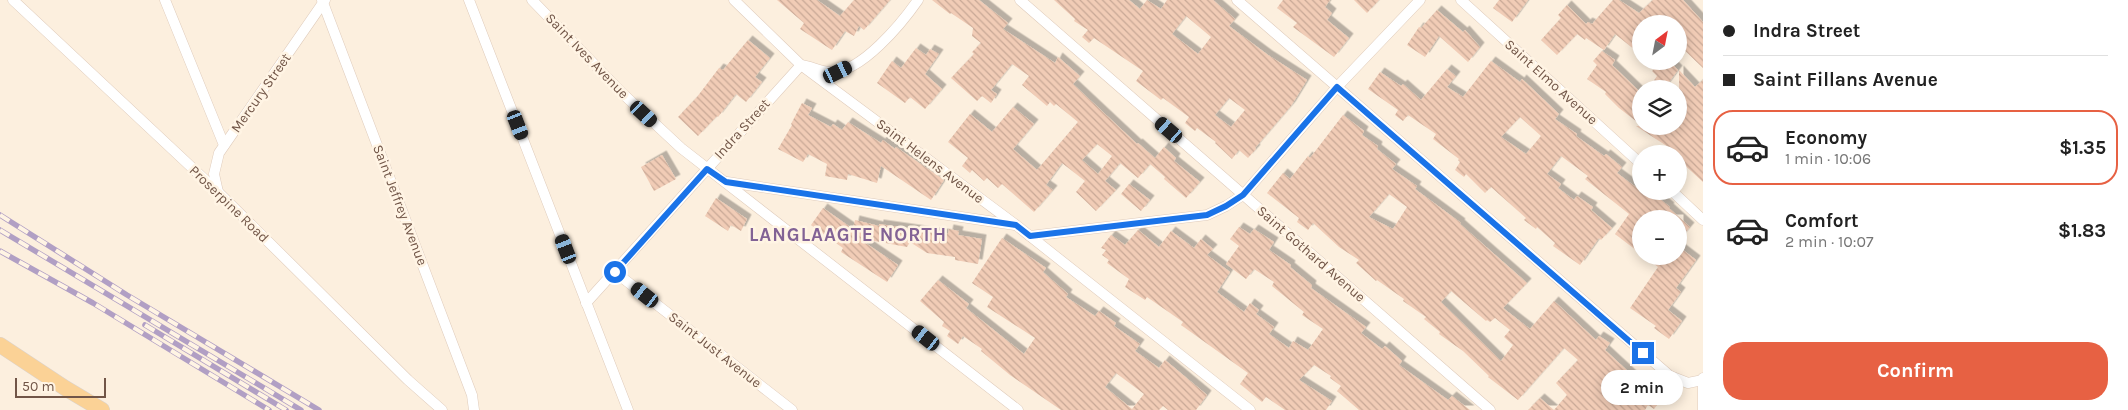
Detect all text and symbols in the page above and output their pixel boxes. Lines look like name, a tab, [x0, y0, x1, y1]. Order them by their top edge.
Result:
street label: Saint Ives Avenue	[542, 10, 632, 102]
north arrow	[1632, 15, 1688, 70]
map controls	[1632, 15, 1687, 265]
text: Indra Street	[1753, 20, 1860, 42]
street label: Saint Elmo Avenue	[1501, 36, 1601, 128]
street label: Mercury Street	[227, 50, 295, 136]
car	[821, 59, 854, 85]
text: Saint Fillans Avenue	[1753, 69, 1938, 91]
button: layers	[1632, 80, 1687, 135]
street label: Indra Street	[711, 95, 773, 163]
car	[627, 98, 660, 130]
car	[505, 108, 530, 142]
car	[1152, 114, 1185, 146]
street label: Saint Helens Avenue	[873, 115, 987, 207]
icon: car	[1725, 125, 1770, 170]
text: Economy	[1785, 127, 1867, 149]
text: $1.35	[2059, 137, 2106, 159]
street label: Saint Jeffrey Avenue	[369, 142, 431, 268]
button: +	[1632, 145, 1687, 200]
text: 1 min · 10:06	[1785, 149, 1871, 168]
street label: Proserpine Road	[186, 162, 272, 246]
street label: Saint Gothard Avenue	[1253, 202, 1369, 306]
icon: car	[1725, 208, 1770, 253]
button: −	[1632, 210, 1687, 265]
text: Comfort	[1785, 210, 1859, 232]
text: $1.83	[2058, 220, 2106, 242]
district label: LANGLAAGTE NORTH	[749, 224, 947, 246]
car	[553, 232, 578, 266]
text: 2 min · 10:07	[1785, 232, 1873, 251]
route start	[604, 261, 626, 283]
car	[628, 280, 661, 310]
street label: Saint Just Avenue	[665, 308, 765, 392]
car	[909, 323, 942, 353]
route end	[1632, 342, 1654, 364]
button: Confirm	[1723, 342, 2108, 400]
callout: 2 min	[1602, 370, 1684, 406]
scale bar	[15, 375, 106, 398]
text: 50 m	[22, 378, 55, 395]
text: 2 min	[1620, 378, 1664, 397]

